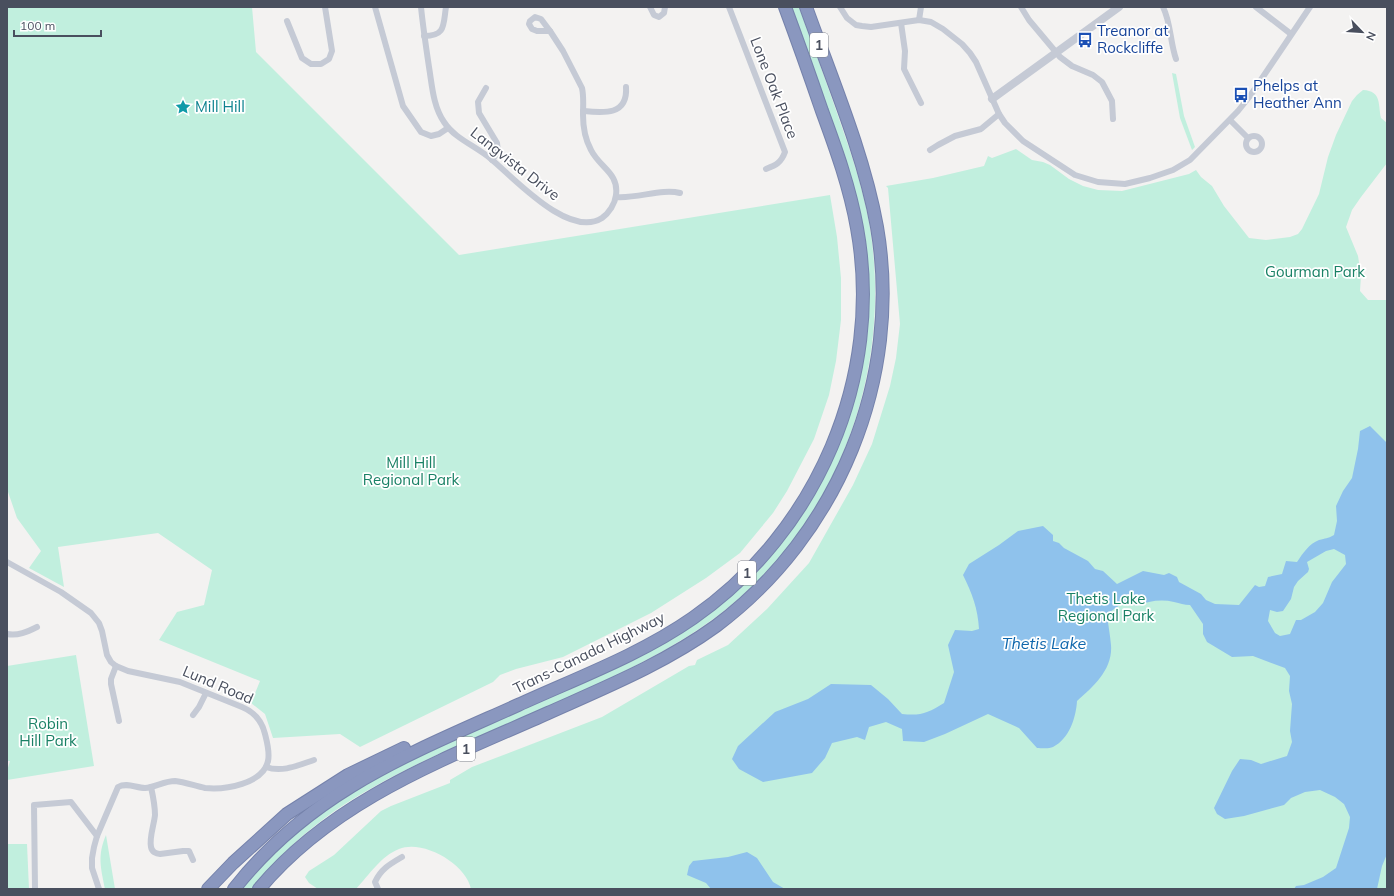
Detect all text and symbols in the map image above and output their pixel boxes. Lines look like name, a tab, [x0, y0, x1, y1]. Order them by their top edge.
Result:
scale bar	[14, 12, 101, 38]
north arrow	[1342, 12, 1382, 52]
text: 100 m	[20, 18, 55, 33]
place label: Treanor at Rockcliffe	[1097, 21, 1168, 57]
text: N	[1363, 30, 1379, 43]
bus stop icon: Treanor at Rockcliffe	[1076, 31, 1094, 49]
road number: 1	[810, 33, 828, 57]
street label: Lone Oak Place	[746, 34, 803, 141]
place label: Phelps at Heather Ann	[1253, 76, 1342, 112]
bus stop icon: Phelps at Heather Ann	[1232, 86, 1250, 104]
place label: Mill Hill	[195, 97, 245, 116]
place icon: Mill Hill	[174, 98, 192, 116]
street label: Langvista Drive	[467, 123, 564, 204]
park label: Gourman Park	[1265, 262, 1365, 281]
park label: Mill Hill Regional Park	[363, 453, 459, 489]
road number: 1	[738, 561, 756, 585]
park label: Thetis Lake Regional Park	[1058, 589, 1154, 625]
street label: Trans-Canada Highway	[510, 608, 668, 698]
water label: Thetis Lake	[1002, 633, 1086, 653]
street label: Lund Road	[180, 661, 257, 708]
park label: Robin Hill Park	[19, 714, 77, 750]
road number: 1	[457, 737, 475, 761]

